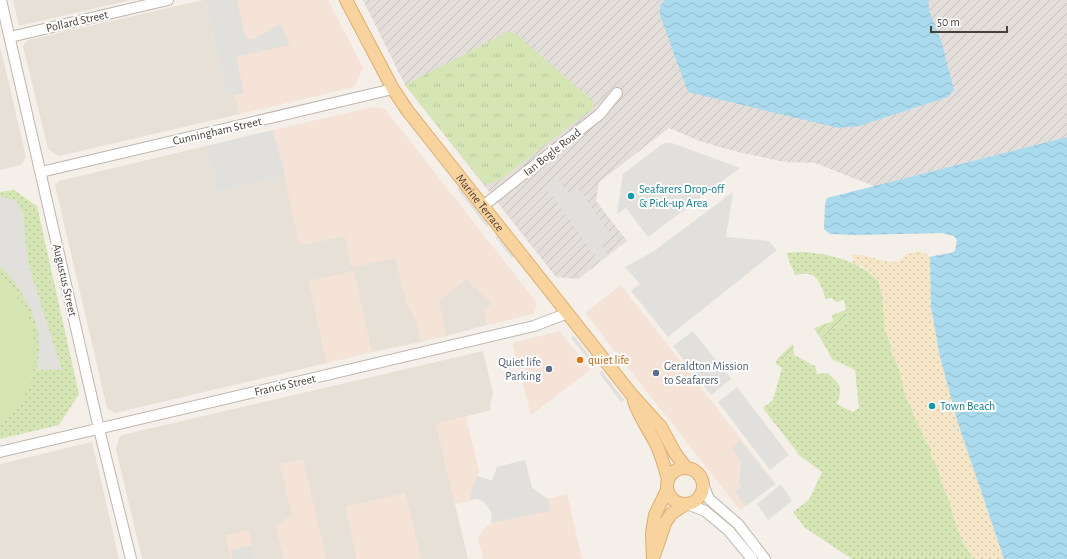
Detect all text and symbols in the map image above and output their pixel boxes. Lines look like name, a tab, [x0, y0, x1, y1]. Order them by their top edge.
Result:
street label: Pollard Street	[45, 8, 109, 34]
scale bar	[931, 8, 1007, 34]
text: 50 m	[937, 16, 960, 28]
street label: Cunningham Street	[171, 115, 263, 147]
street label: Ian Bogle Road	[521, 126, 583, 178]
street label: Marine Terrace	[454, 172, 506, 234]
place label: Seafarers Drop-off & Pick-up Area	[639, 183, 726, 209]
marker: Seafarers Drop-off & Pick-up Area	[626, 191, 636, 201]
street label: Augustus Street	[51, 243, 79, 317]
place label: quiet life	[588, 354, 629, 366]
marker: quiet life	[575, 355, 585, 365]
place label: Quiet life Parking	[498, 356, 541, 382]
place label: Geraldton Mission to Seafarers	[664, 360, 749, 386]
marker: Quiet life Parking	[544, 364, 554, 374]
marker: Geraldton Mission to Seafarers	[651, 368, 661, 378]
street label: Francis Street	[253, 372, 317, 398]
place label: Town Beach	[940, 400, 995, 412]
marker: Town Beach	[927, 401, 937, 411]

